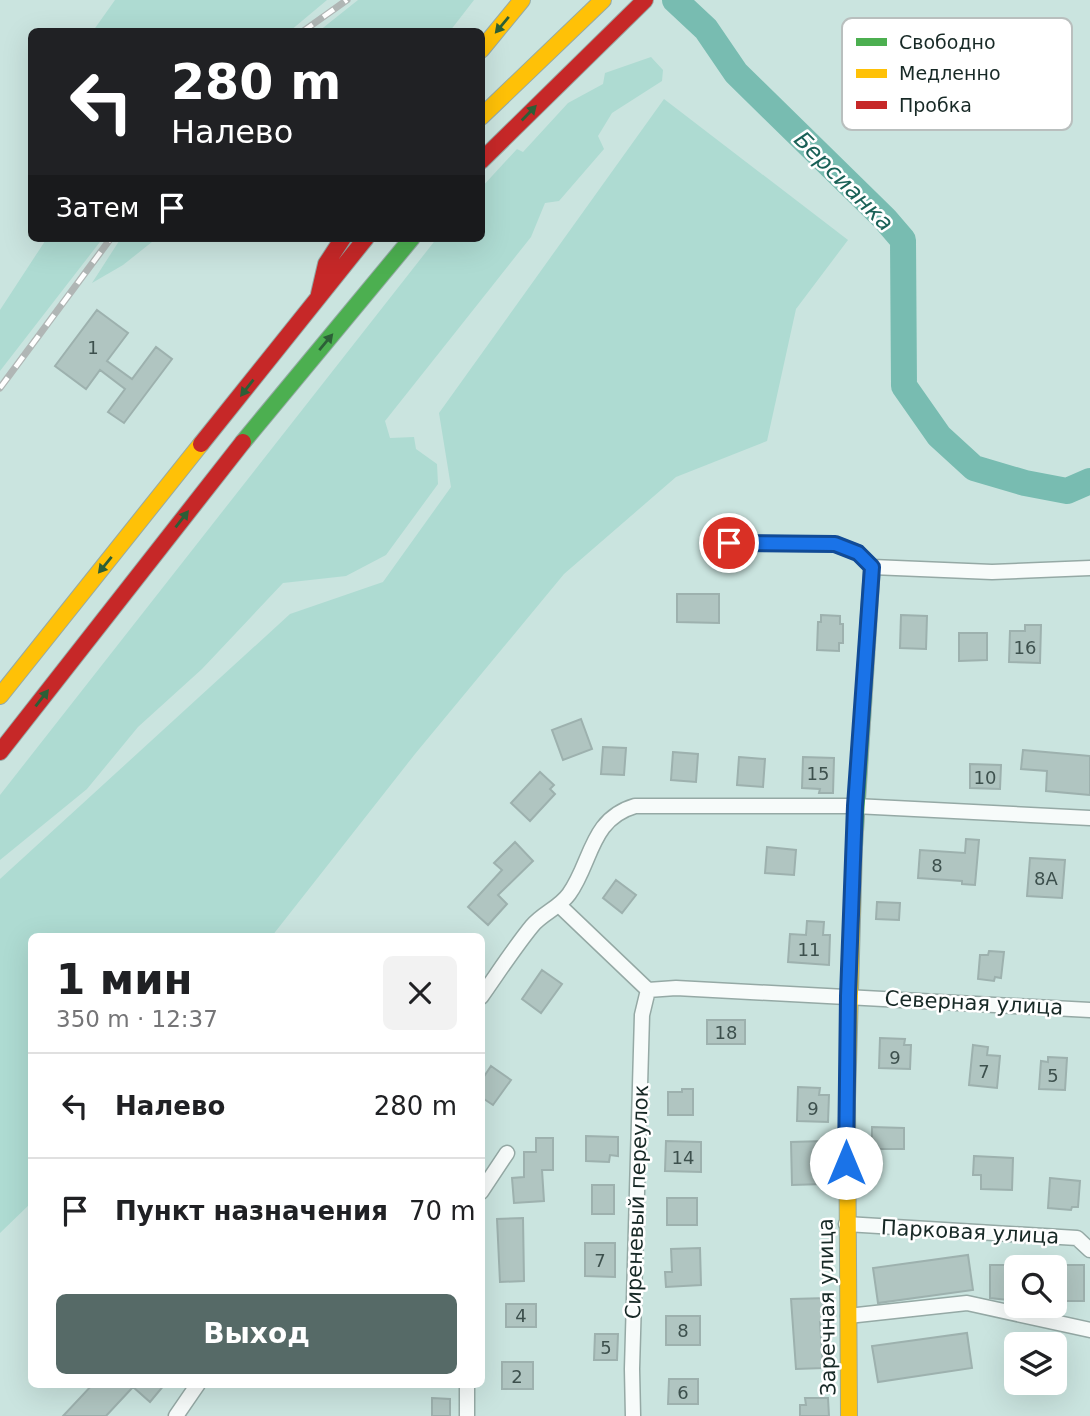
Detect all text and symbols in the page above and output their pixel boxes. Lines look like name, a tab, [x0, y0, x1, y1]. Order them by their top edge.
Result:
one-way arrow	[495, 16, 510, 33]
legend	[842, 18, 1072, 130]
text: Свободно	[899, 31, 996, 53]
text: 280 m	[171, 54, 341, 111]
icon: left	[56, 56, 147, 147]
text: Медленно	[899, 62, 1001, 84]
text: Пробка	[899, 94, 972, 116]
one-way arrow	[520, 105, 537, 121]
text: Налево	[171, 113, 293, 151]
water label: Берсианка	[789, 126, 899, 236]
icon: arrive	[153, 189, 191, 227]
text: Затем	[56, 193, 139, 223]
one-way arrow	[318, 334, 333, 352]
house number: 1	[87, 337, 99, 358]
one-way arrow	[240, 378, 255, 396]
one-way arrow	[174, 510, 189, 527]
pin	[699, 513, 759, 573]
icon: arrive	[710, 524, 748, 562]
one-way arrow	[98, 556, 113, 574]
house number: 16	[1014, 637, 1036, 658]
one-way arrow	[34, 689, 49, 707]
house number: 15	[807, 763, 829, 784]
house number: 10	[974, 767, 996, 788]
house number: 8	[931, 855, 943, 876]
house number: 8А	[1034, 868, 1059, 889]
house number: 11	[798, 939, 820, 960]
text: 1 мин	[56, 955, 193, 1004]
button: close	[383, 956, 457, 1030]
street label: Северная улица	[884, 986, 1064, 1020]
text: 350 m · 12:37	[56, 1006, 218, 1032]
house number: 18	[715, 1022, 737, 1043]
house number: 9	[889, 1047, 901, 1068]
house number: 7	[978, 1061, 990, 1082]
house number: 5	[1047, 1065, 1059, 1086]
street label: Сиреневый переулок	[621, 1084, 653, 1320]
icon: left	[56, 1087, 94, 1125]
text: Налево	[115, 1091, 225, 1121]
text: 280 m	[374, 1091, 457, 1121]
house number: 9	[807, 1098, 819, 1119]
position arrow	[809, 1126, 883, 1200]
house number: 14	[672, 1147, 694, 1168]
icon: arrive	[56, 1192, 94, 1230]
text: Пункт назначения	[115, 1196, 388, 1226]
text: 70 m	[409, 1196, 476, 1226]
street label: Парковая улица	[880, 1215, 1060, 1249]
street label: Заречная улица	[813, 1218, 841, 1396]
house number: 7	[594, 1250, 606, 1271]
map controls	[1004, 1255, 1067, 1395]
button: search	[1004, 1255, 1067, 1318]
button: Выход	[56, 1294, 457, 1374]
house number: 4	[515, 1305, 527, 1326]
house number: 8	[677, 1320, 689, 1341]
button: layers	[1004, 1332, 1067, 1395]
house number: 5	[600, 1337, 612, 1358]
house number: 2	[511, 1366, 523, 1387]
house number: 6	[677, 1382, 689, 1403]

